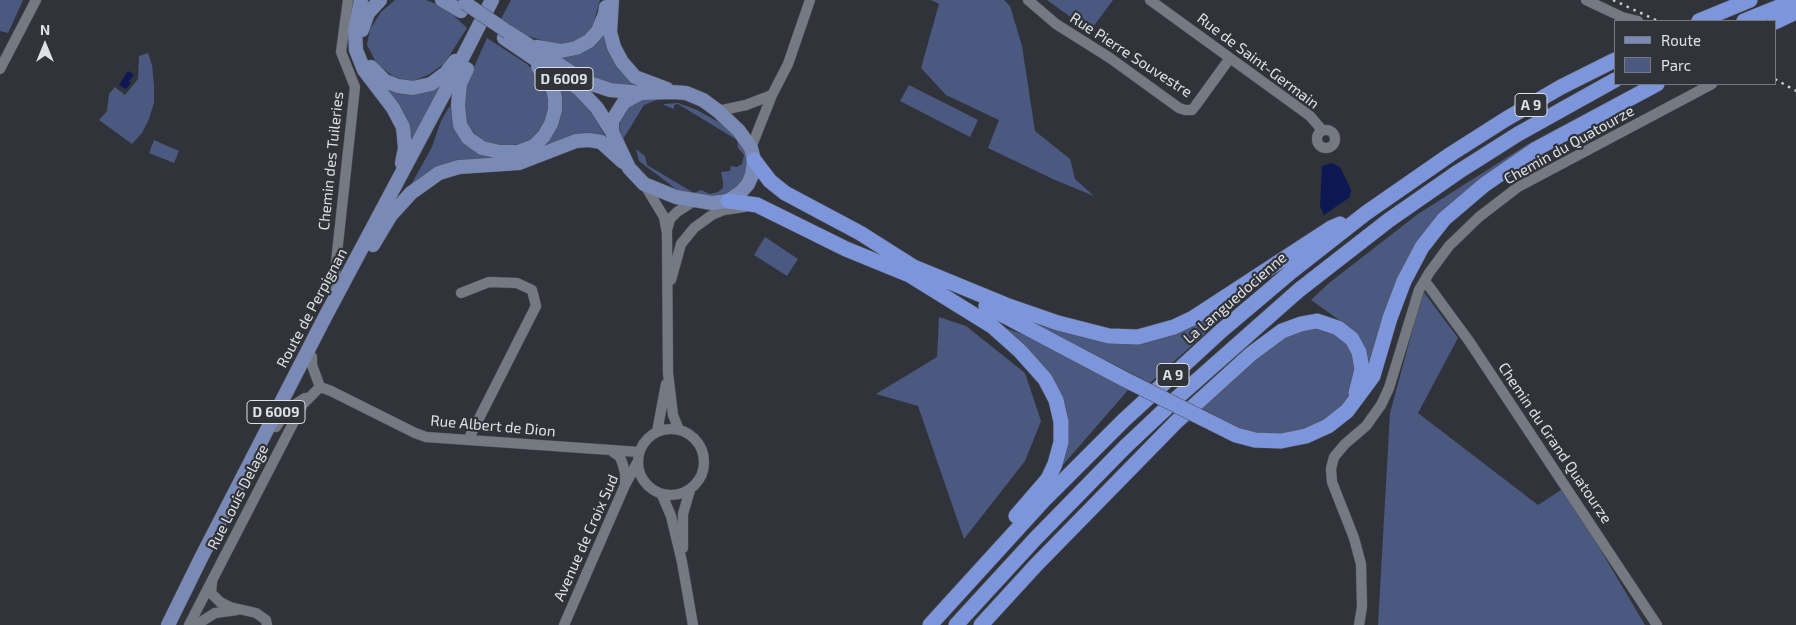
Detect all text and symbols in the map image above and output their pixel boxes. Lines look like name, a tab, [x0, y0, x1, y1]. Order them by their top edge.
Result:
street label: Rue Pierre Souvestre	[1067, 9, 1195, 101]
street label: Rue de Saint-Germain	[1193, 9, 1323, 113]
north arrow	[20, 20, 70, 70]
legend	[1614, 20, 1776, 85]
text: N	[40, 21, 50, 38]
text: Route	[1661, 31, 1701, 49]
text: Parc	[1661, 56, 1691, 74]
road number: D 6009	[535, 68, 593, 90]
street label: Chemin des Tuileries	[315, 91, 347, 231]
road number: A 9	[1515, 94, 1547, 116]
street label: Chemin du Quatourze	[1501, 102, 1637, 188]
street label: Route de Perpignan	[273, 245, 351, 371]
street label: La Languedocienne	[1180, 248, 1290, 348]
street label: Chemin du Grand Quatourze	[1494, 359, 1616, 527]
road number: A 9	[1157, 364, 1189, 386]
road number: D 6009	[247, 401, 305, 424]
street label: Rue Albert de Dion	[430, 412, 556, 440]
street label: Rue Louis Delage	[204, 441, 272, 553]
street label: Avenue de Croix Sud	[550, 472, 622, 604]

